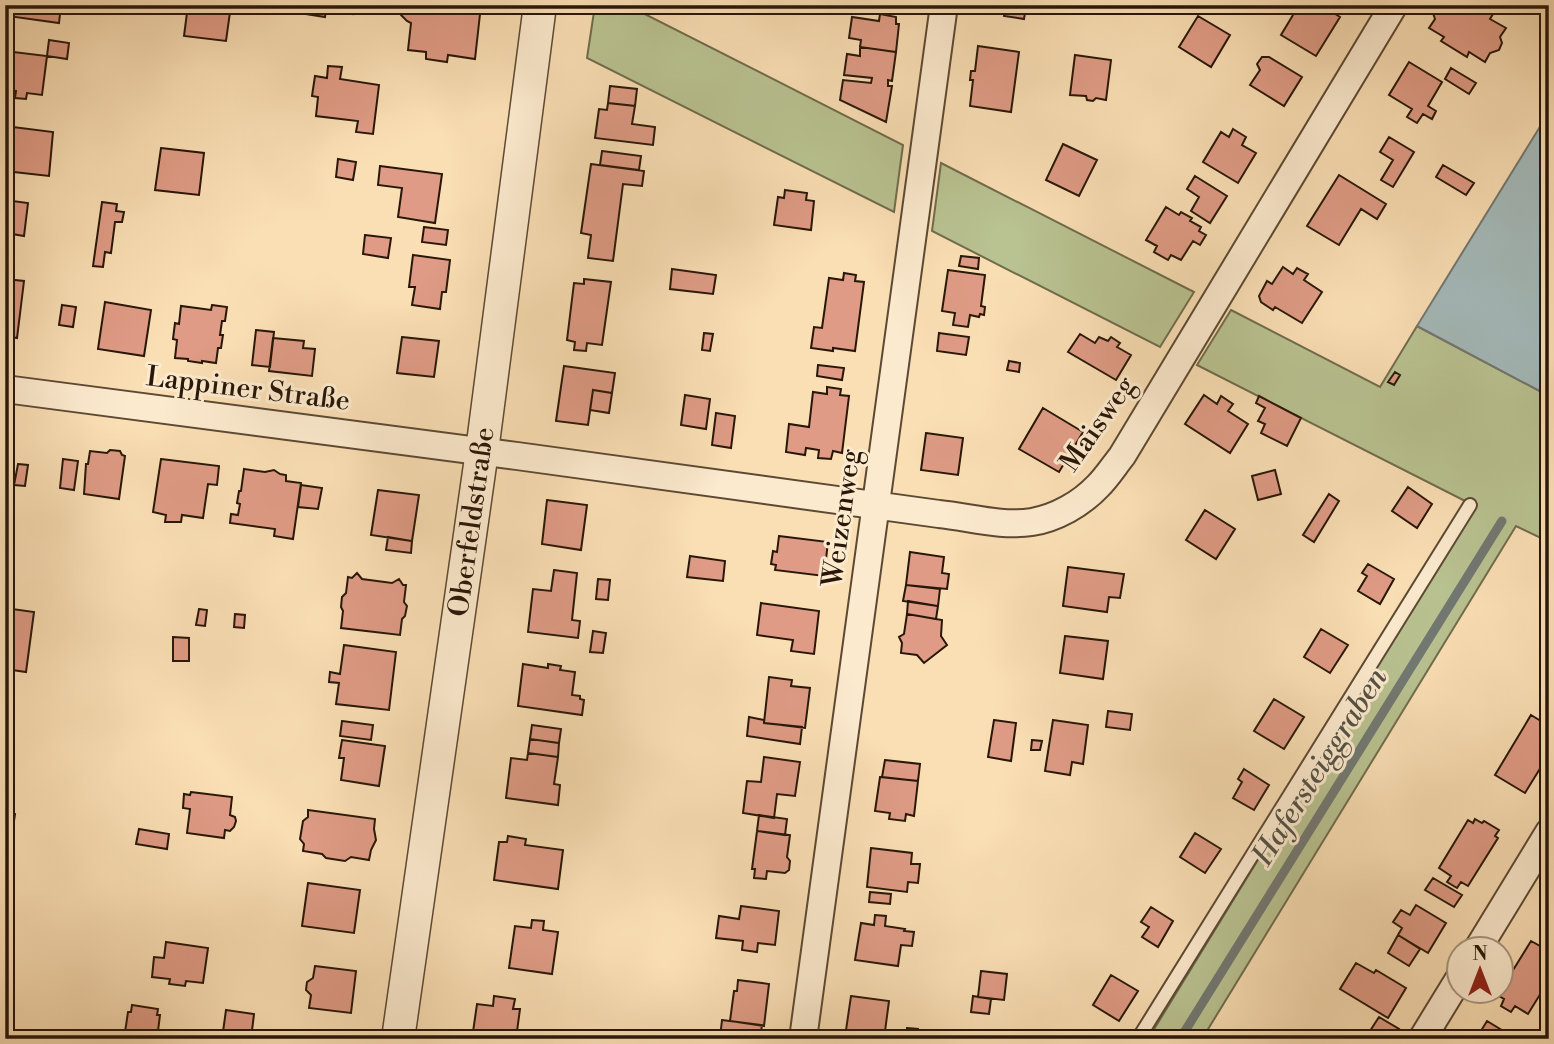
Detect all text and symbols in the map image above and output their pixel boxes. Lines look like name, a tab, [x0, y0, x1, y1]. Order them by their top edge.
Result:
street label: Lappiner Straße	[144, 359, 352, 419]
street label: Maisweg	[1052, 369, 1144, 479]
street label: Oberfeldstraße	[441, 425, 503, 619]
street label: Weizenweg	[815, 446, 869, 590]
water label: Hafersteiggraben	[1243, 661, 1396, 874]
north arrow	[1446, 936, 1516, 1006]
text: N	[1472, 942, 1488, 966]

